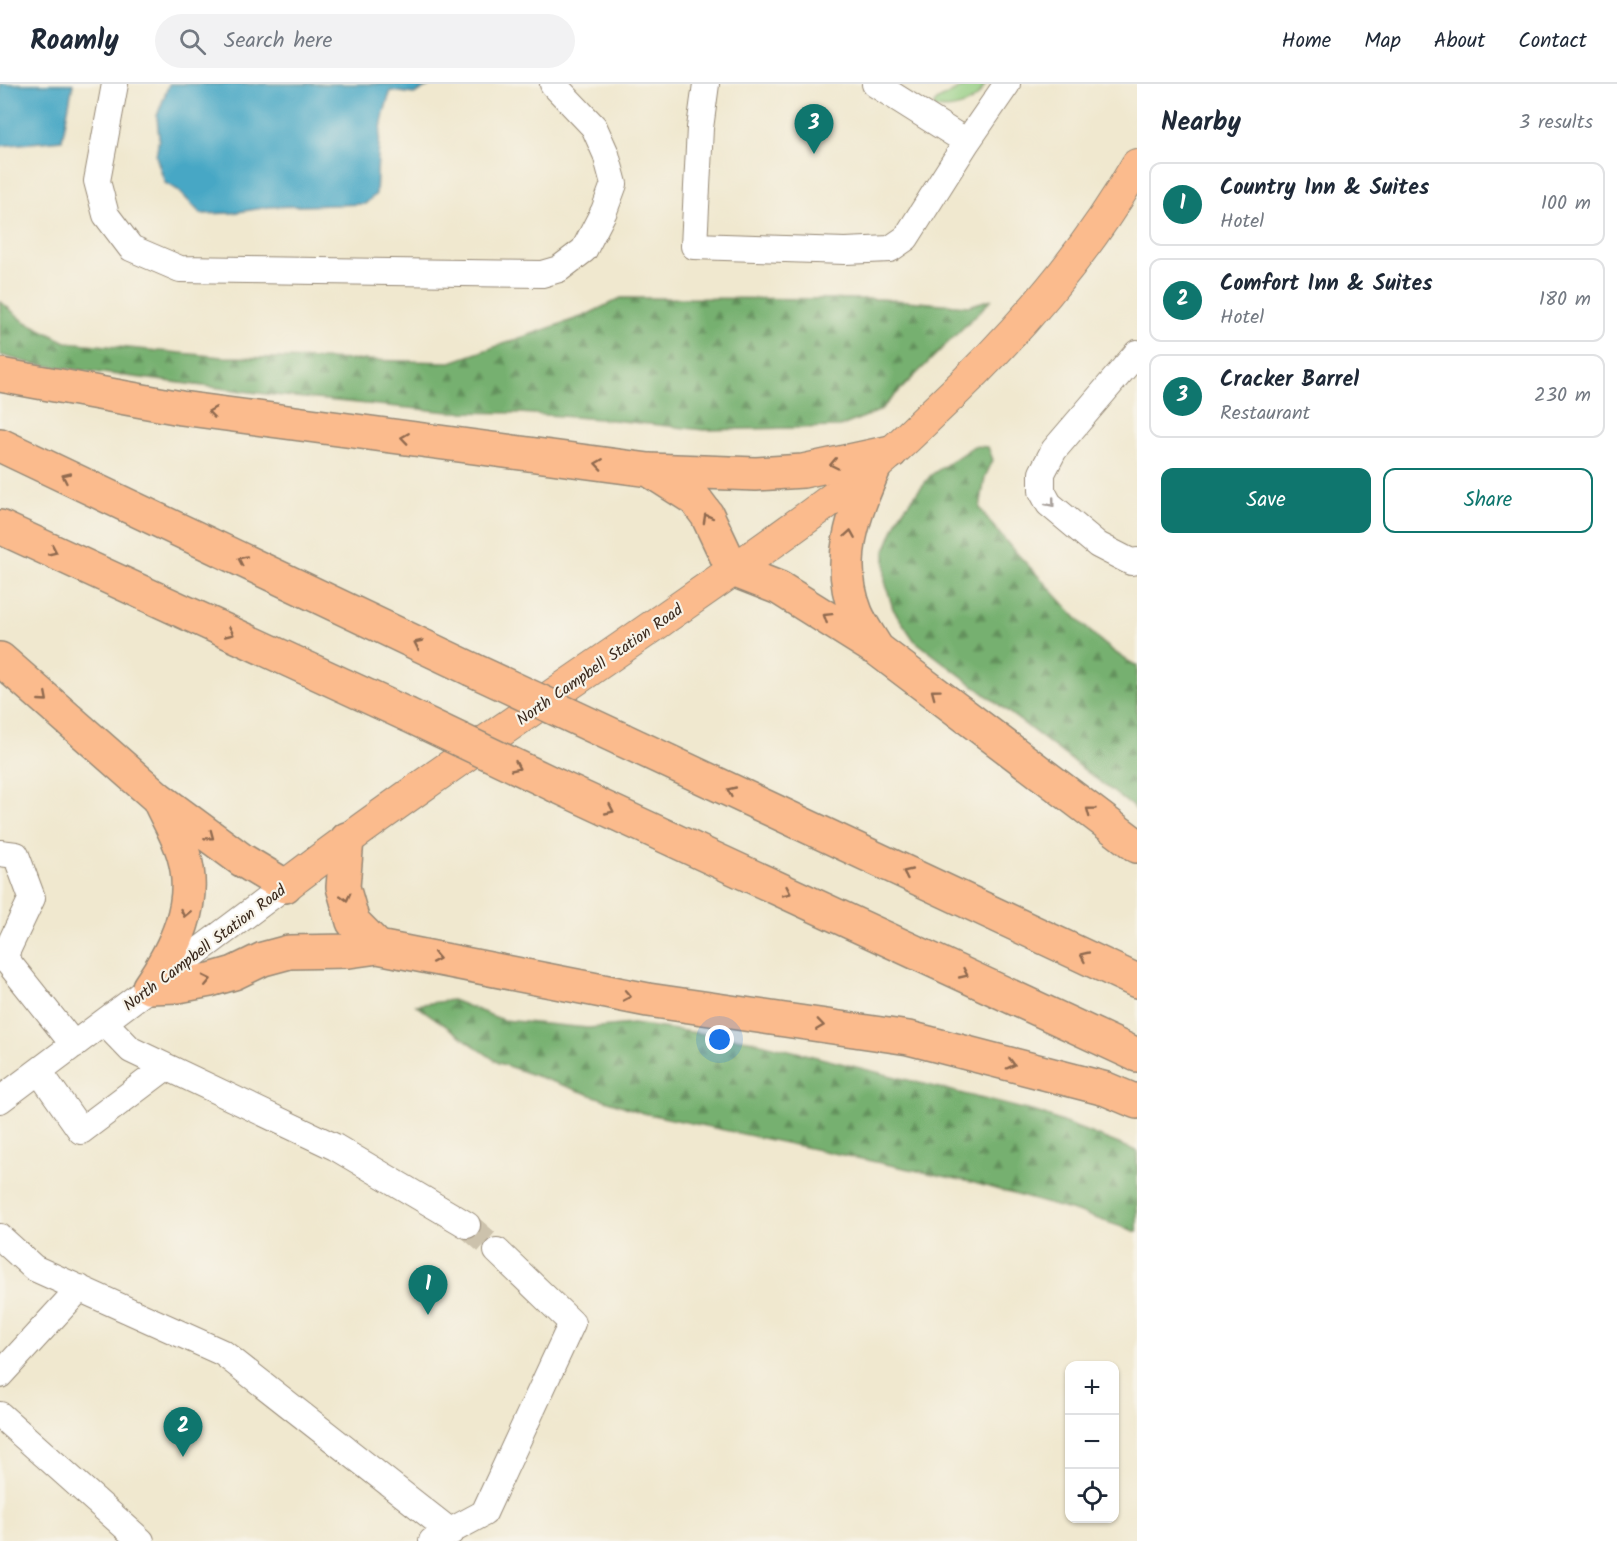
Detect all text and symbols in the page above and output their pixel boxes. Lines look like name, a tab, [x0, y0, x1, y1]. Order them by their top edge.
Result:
search box	[155, 14, 575, 68]
text: Roamly	[30, 19, 119, 64]
text: Search here	[224, 24, 332, 59]
icon: search	[176, 25, 209, 58]
text: Home	[1282, 25, 1331, 58]
text: Map	[1364, 25, 1401, 58]
text: About	[1434, 25, 1485, 58]
text: Contact	[1518, 25, 1587, 58]
text: Nearby	[1161, 102, 1241, 144]
pin: 3	[794, 104, 834, 154]
text: 3 results	[1519, 107, 1593, 139]
text: Country Inn & Suites	[1220, 171, 1429, 206]
text: 1	[1179, 188, 1186, 220]
text: 100 m	[1541, 188, 1591, 220]
text: Hotel	[1220, 206, 1264, 238]
text: Comfort Inn & Suites	[1220, 267, 1432, 302]
text: 2	[1177, 284, 1188, 316]
text: 180 m	[1539, 284, 1591, 316]
text: Hotel	[1220, 302, 1264, 334]
text: Cracker Barrel	[1220, 363, 1359, 398]
text: 3	[1177, 380, 1188, 412]
text: 230 m	[1534, 380, 1591, 412]
text: Restaurant	[1220, 398, 1310, 430]
one-way arrow	[207, 406, 217, 418]
one-way arrow	[401, 432, 410, 444]
one-way arrow	[829, 457, 839, 470]
one-way arrow	[594, 458, 603, 470]
button: Save	[1161, 468, 1371, 533]
button: Share	[1383, 468, 1593, 533]
one-way arrow	[61, 472, 72, 484]
one-way arrow	[1043, 496, 1054, 507]
one-way arrow	[703, 514, 715, 524]
one-way arrow	[844, 529, 856, 538]
one-way arrow	[47, 544, 58, 556]
one-way arrow	[237, 556, 248, 568]
street label: North Campbell Station Road	[511, 598, 689, 732]
one-way arrow	[823, 614, 834, 625]
one-way arrow	[224, 626, 235, 638]
one-way arrow	[413, 639, 424, 651]
one-way arrow	[930, 689, 941, 700]
one-way arrow	[37, 691, 48, 702]
one-way arrow	[510, 759, 521, 771]
one-way arrow	[726, 786, 737, 798]
one-way arrow	[604, 803, 615, 815]
one-way arrow	[1086, 807, 1097, 818]
one-way arrow	[203, 829, 214, 840]
one-way arrow	[903, 869, 914, 881]
street label: North Campbell Station Road	[118, 878, 292, 1018]
one-way arrow	[781, 884, 792, 896]
one-way arrow	[339, 891, 351, 902]
one-way arrow	[179, 907, 192, 917]
one-way arrow	[430, 951, 440, 964]
one-way arrow	[1080, 951, 1091, 963]
one-way arrow	[958, 966, 969, 978]
one-way arrow	[202, 975, 212, 988]
one-way arrow	[622, 989, 632, 1002]
one-way arrow	[815, 1018, 824, 1030]
your location	[705, 1025, 734, 1054]
one-way arrow	[1005, 1057, 1015, 1070]
pin: 1	[408, 1266, 448, 1315]
map controls	[1065, 1361, 1119, 1523]
button: +	[1065, 1361, 1119, 1415]
pin: 2	[164, 1408, 202, 1457]
button: −	[1065, 1415, 1119, 1469]
button: locate	[1065, 1469, 1119, 1523]

